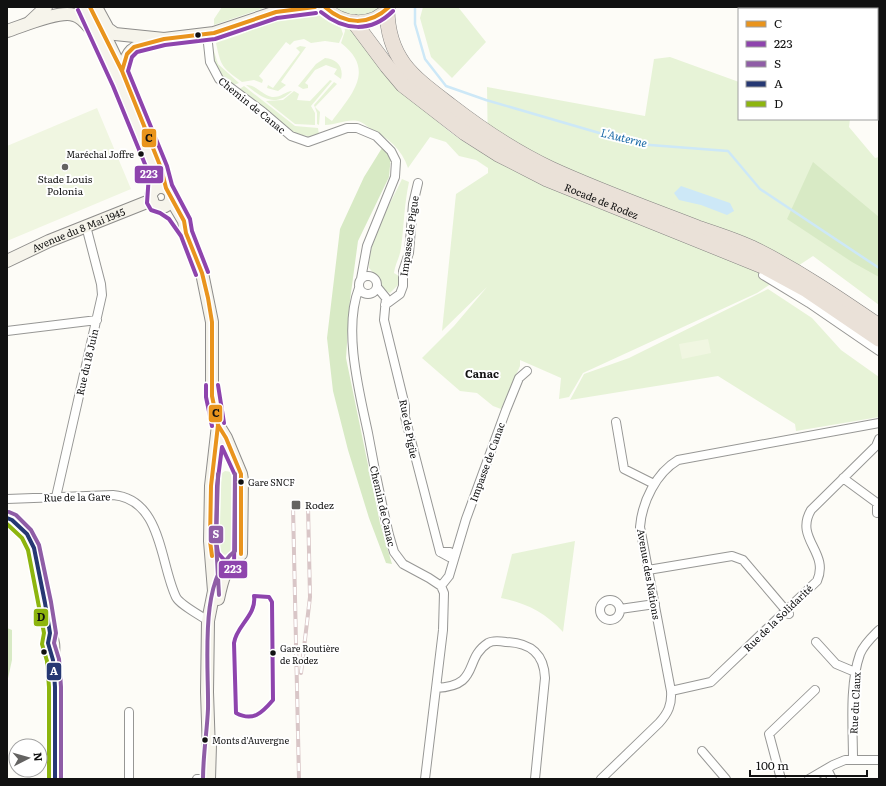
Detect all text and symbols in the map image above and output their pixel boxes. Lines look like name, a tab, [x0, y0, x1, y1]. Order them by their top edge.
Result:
legend	[738, 8, 878, 120]
text: C	[774, 14, 782, 32]
unlabelled marker	[193, 30, 203, 40]
text: 223	[774, 34, 793, 52]
text: S	[774, 54, 781, 72]
street label: Chemin de Canac	[216, 73, 289, 136]
text: A	[774, 74, 783, 92]
text: D	[774, 94, 783, 112]
water label: L'Auterne	[599, 124, 649, 151]
line badge: C	[141, 128, 157, 148]
text: C	[145, 129, 153, 145]
place label: Maréchal Joffre	[66, 147, 134, 161]
marker: Maréchal Joffre	[136, 149, 146, 159]
marker: Stade Louis Polonia	[60, 162, 70, 172]
line badge: 223	[134, 165, 164, 184]
text: 223	[140, 165, 158, 181]
place label: Stade Louis Polonia	[38, 171, 93, 198]
street label: Rocade de Rodez	[562, 179, 641, 222]
street label: Impasse de Pigue	[395, 195, 422, 277]
street label: Avenue du 8 Mai 1945	[29, 204, 127, 255]
street label: Rue du 18 Juin	[72, 327, 102, 397]
district label: Canac	[465, 365, 499, 381]
street label: Rue de Pigüe	[396, 398, 423, 460]
line badge: C	[208, 404, 223, 423]
text: C	[212, 404, 220, 420]
street label: Impasse de Canac	[465, 420, 508, 504]
street label: Chemin de Canac	[367, 464, 400, 548]
place label: Gare SNCF	[248, 475, 295, 489]
marker: Gare SNCF	[236, 477, 246, 487]
street label: Rue de la Gare	[43, 488, 111, 505]
place label: Rodez	[305, 497, 334, 512]
marker: Rodez	[290, 499, 302, 511]
line badge: S	[208, 525, 224, 544]
text: S	[213, 525, 220, 541]
street label: Avenue des Nations	[634, 527, 665, 621]
line badge: 223	[218, 560, 248, 579]
text: 223	[224, 560, 242, 576]
street label: Rue de la Solidarité	[740, 581, 816, 655]
line badge: D	[33, 608, 49, 627]
text: D	[37, 608, 46, 624]
place label: Gare Routière de Rodez	[280, 641, 339, 667]
unlabelled marker	[39, 647, 49, 657]
marker: Gare Routière de Rodez	[268, 648, 278, 658]
line badge: A	[46, 662, 62, 681]
text: A	[50, 662, 59, 678]
street label: Rue du Claux	[845, 671, 864, 734]
place label: Monts d'Auvergne	[212, 733, 289, 747]
marker: Monts d'Auvergne	[200, 735, 210, 745]
north arrow	[8, 738, 48, 778]
text: N	[31, 751, 47, 762]
scale bar	[750, 752, 867, 778]
text: 100 m	[756, 756, 789, 774]

